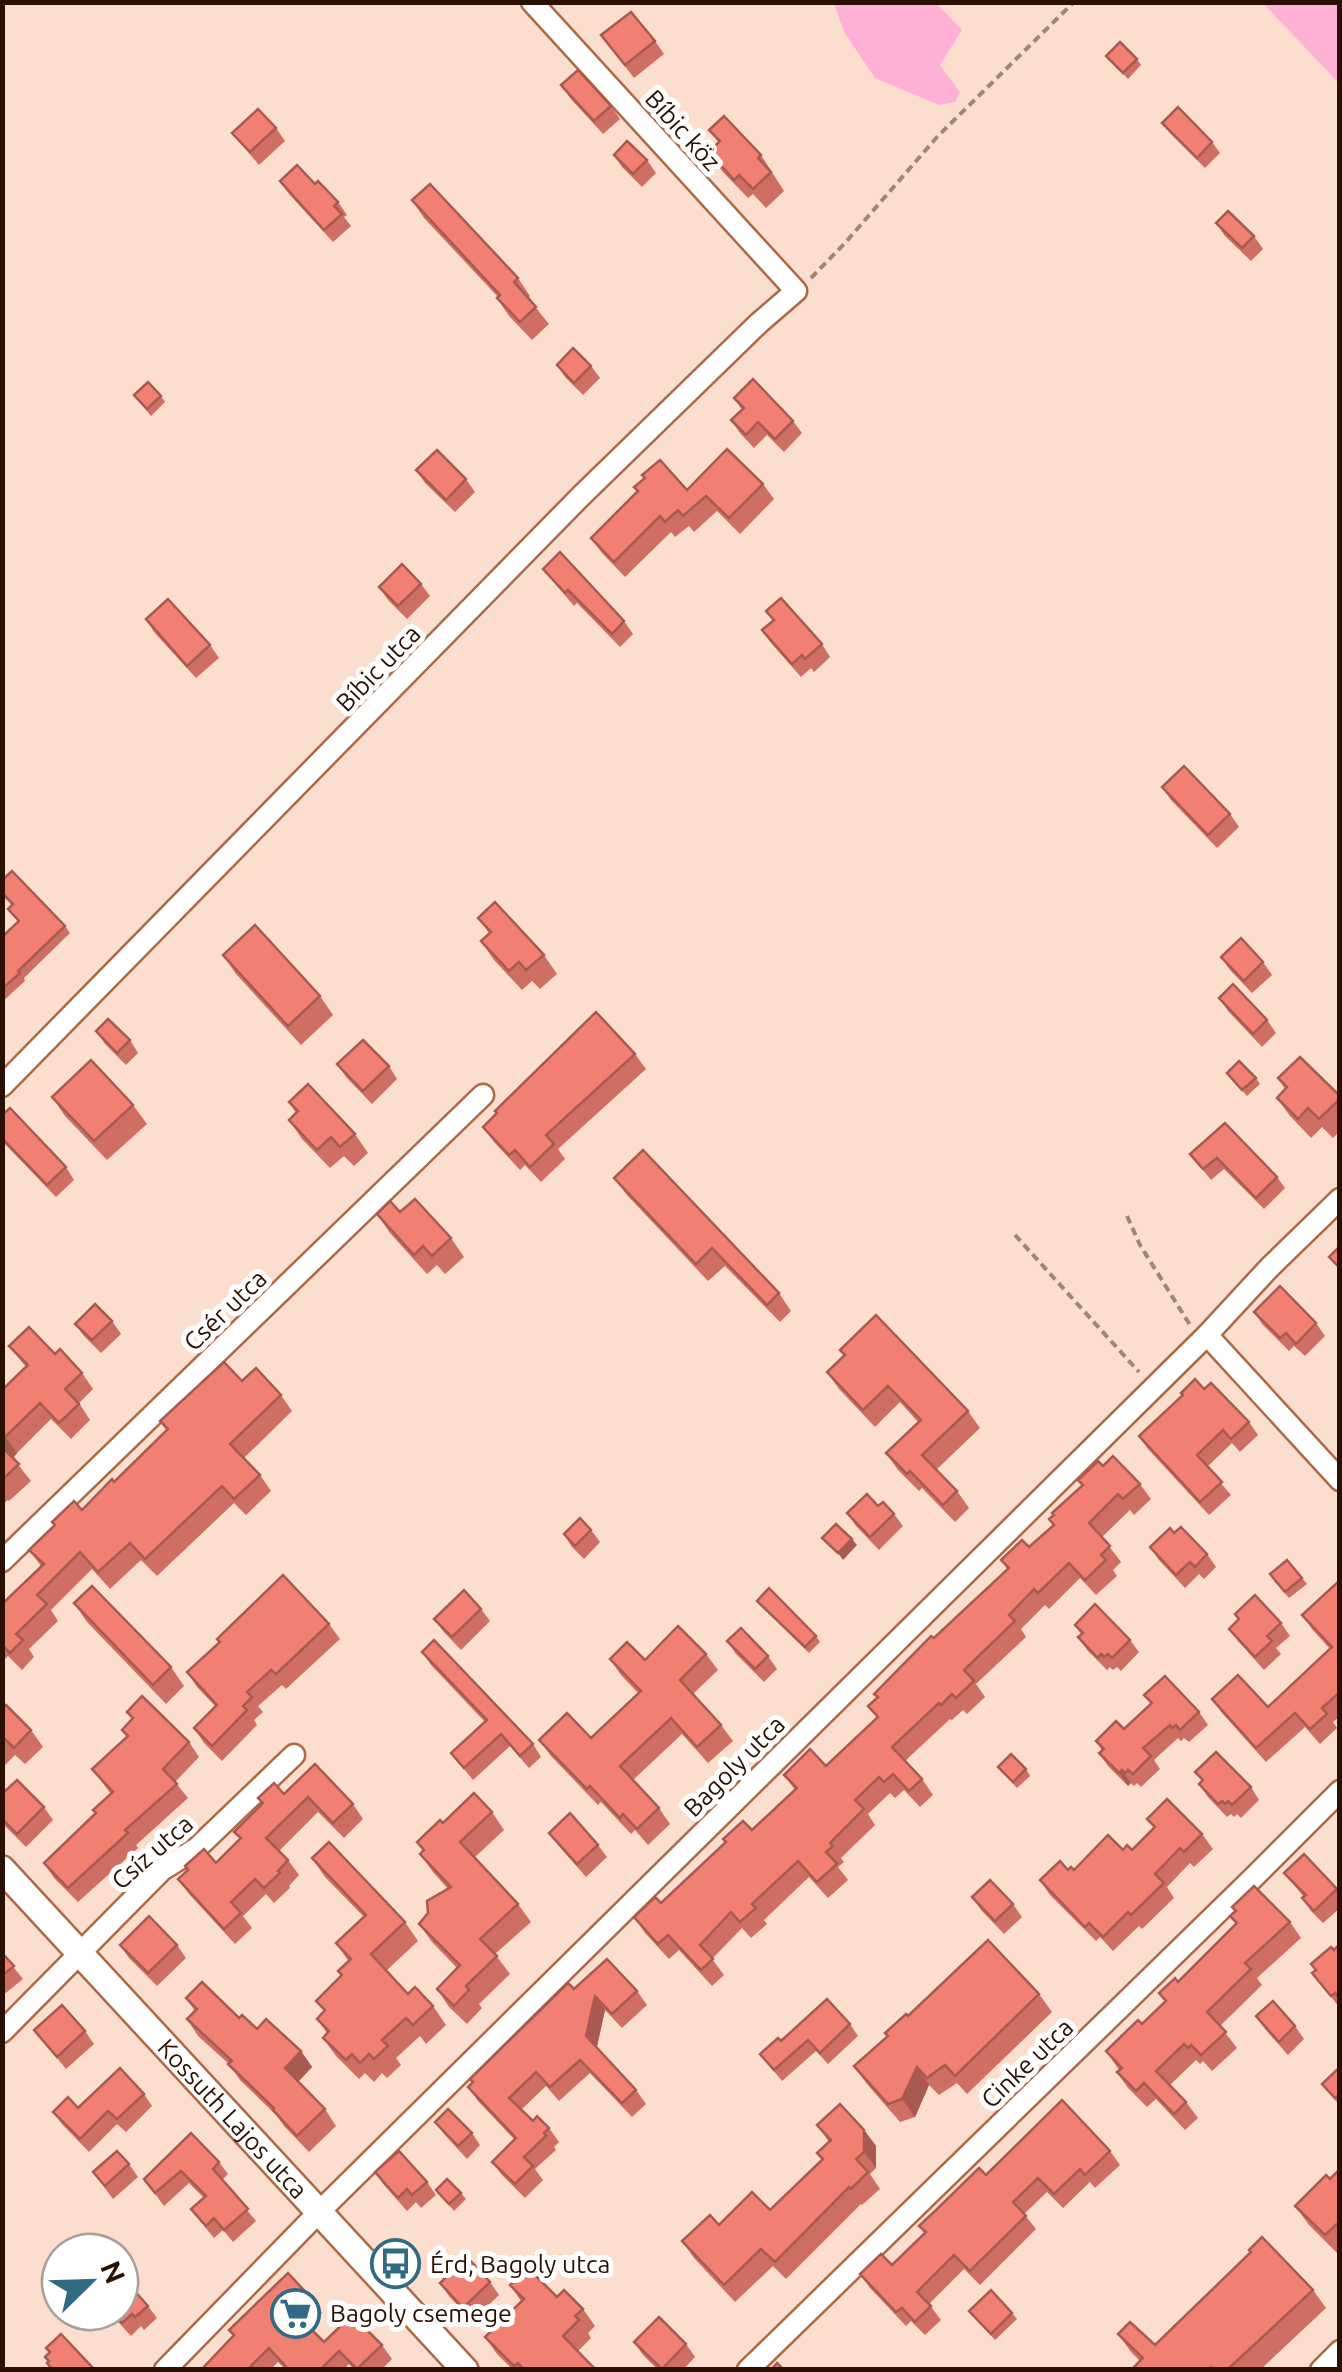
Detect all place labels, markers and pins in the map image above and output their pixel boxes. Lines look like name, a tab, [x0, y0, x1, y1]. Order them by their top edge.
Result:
bus stop icon: Érd, Bagoly utca	[369, 2238, 421, 2290]
place label: Érd, Bagoly utca	[430, 2250, 610, 2278]
supermarket icon: Bagoly csemege	[269, 2287, 321, 2339]
place label: Bagoly csemege	[330, 2299, 512, 2327]

